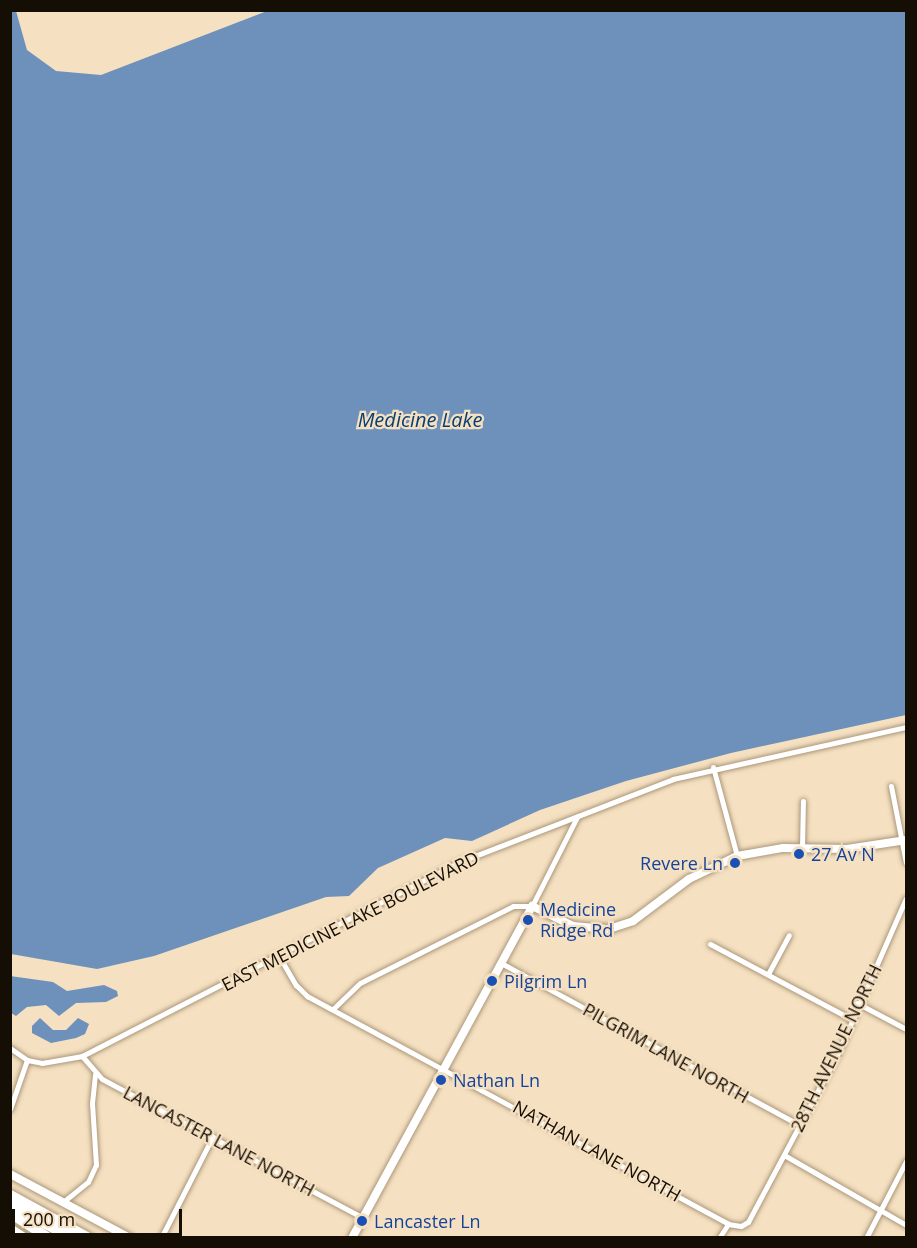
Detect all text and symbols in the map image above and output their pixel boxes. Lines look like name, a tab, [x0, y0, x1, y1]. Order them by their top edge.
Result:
water label: Medicine Lake	[358, 407, 482, 431]
place label: 27 Av N	[811, 843, 875, 865]
street label: EAST MEDICINE LAKE BOULEVARD	[218, 847, 482, 995]
marker: 27 Av N	[792, 847, 806, 861]
place label: Revere Ln	[640, 852, 723, 874]
marker: Revere Ln	[728, 856, 742, 870]
place label: Medicine Ridge Rd	[540, 899, 616, 942]
marker: Medicine Ridge Rd	[521, 913, 535, 927]
street label: 28TH AVENUE NORTH	[786, 961, 886, 1135]
place label: Pilgrim Ln	[504, 970, 587, 992]
marker: Pilgrim Ln	[485, 974, 499, 988]
street label: PILGRIM LANE NORTH	[579, 998, 753, 1108]
place label: Nathan Ln	[453, 1069, 540, 1091]
marker: Nathan Ln	[434, 1073, 448, 1087]
street label: LANCASTER LANE NORTH	[120, 1081, 318, 1201]
street label: NATHAN LANE NORTH	[509, 1096, 685, 1206]
scale bar	[15, 1197, 184, 1235]
text: 200 m	[23, 1207, 75, 1231]
place label: Lancaster Ln	[374, 1210, 481, 1232]
marker: Lancaster Ln	[355, 1214, 369, 1228]

